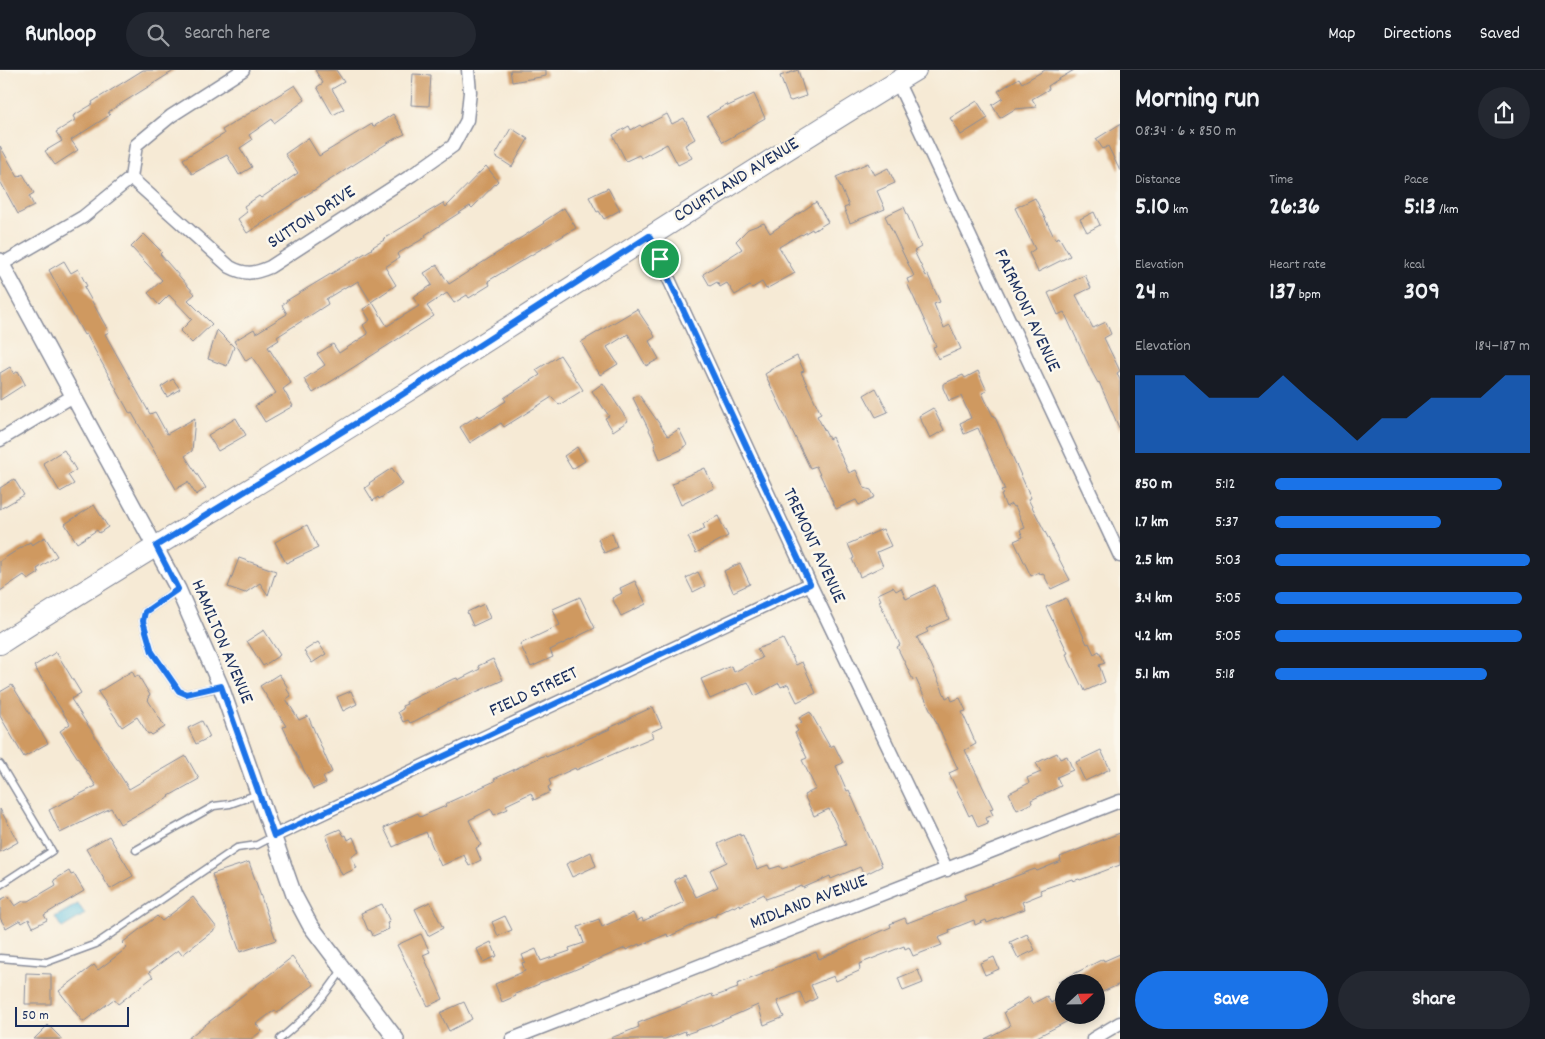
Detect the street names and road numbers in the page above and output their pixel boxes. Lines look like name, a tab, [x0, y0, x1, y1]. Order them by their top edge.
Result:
street label: COURTLAND AVENUE	[669, 131, 805, 230]
street label: SUTTON DRIVE	[263, 179, 362, 257]
street label: FAIRMONT AVENUE	[986, 245, 1066, 377]
street label: TREMONT AVENUE	[775, 484, 852, 608]
street label: HAMILTON AVENUE	[183, 576, 259, 709]
street label: FIELD STREET	[485, 661, 583, 725]
street label: MIDLAND AVENUE	[746, 868, 872, 938]

